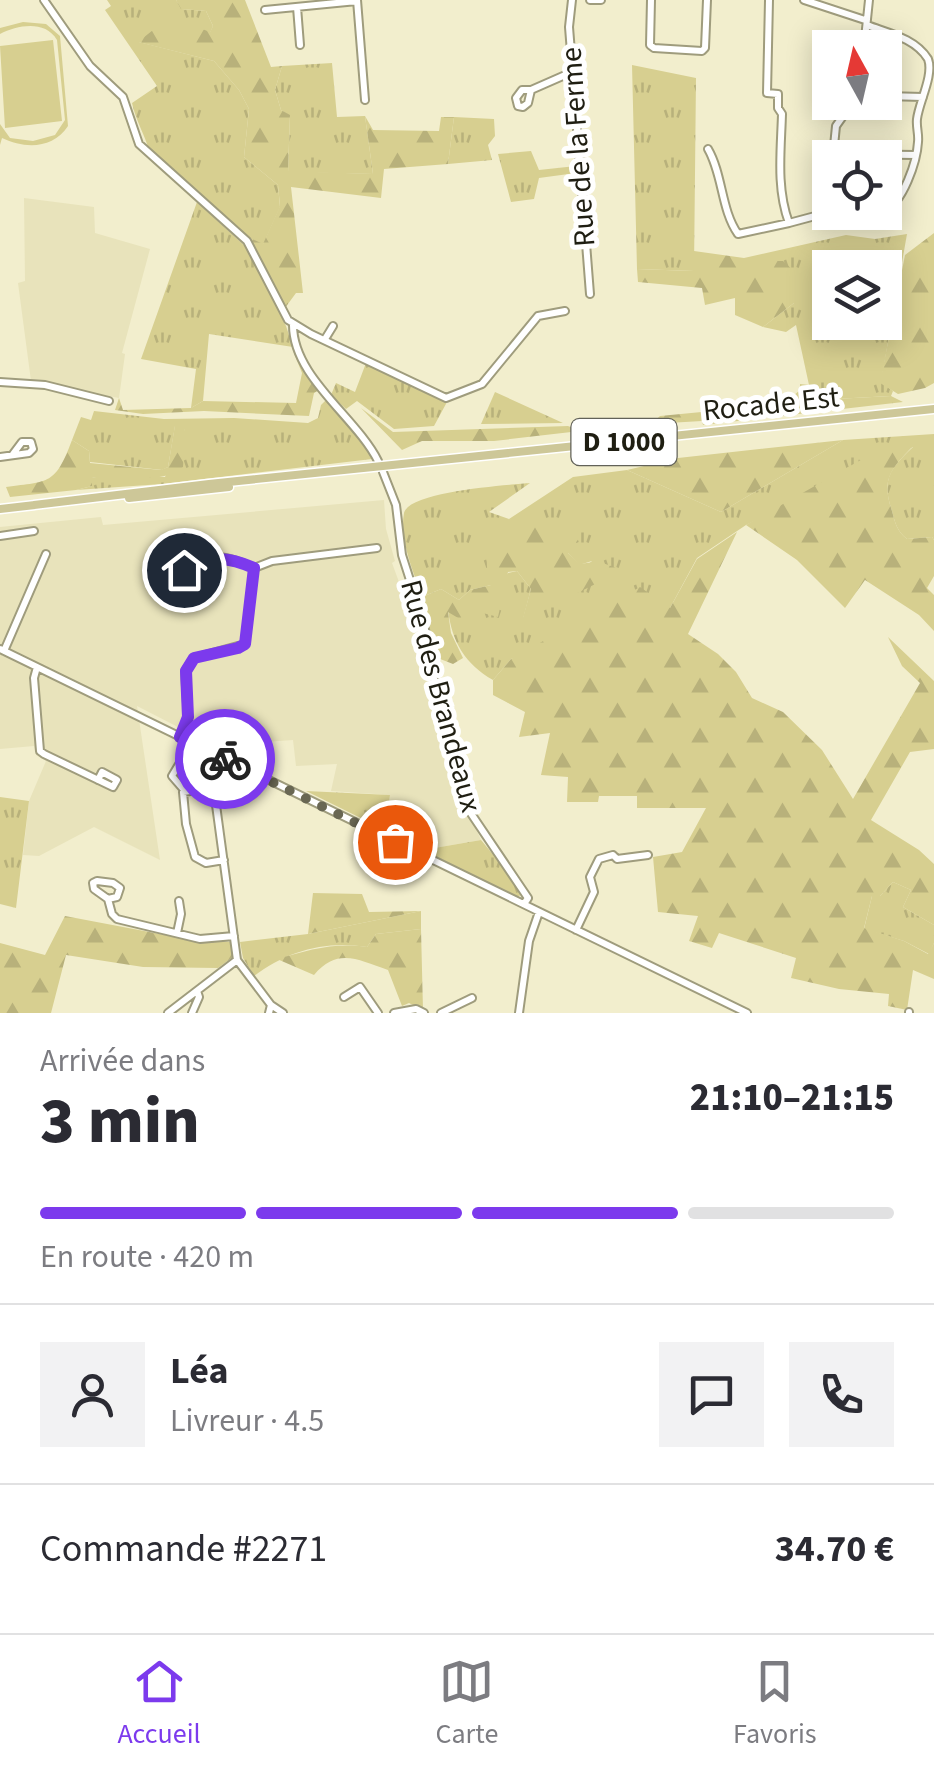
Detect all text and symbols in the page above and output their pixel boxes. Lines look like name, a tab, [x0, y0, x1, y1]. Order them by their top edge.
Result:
north arrow	[812, 30, 902, 120]
map controls	[812, 30, 902, 340]
street label: Rue de la Ferme	[550, 46, 606, 248]
button: locate	[812, 140, 902, 230]
button: layers	[812, 250, 902, 340]
street label: Rocade Est	[701, 375, 841, 433]
road number: D 1000	[572, 419, 676, 465]
pin	[142, 528, 227, 613]
icon: home	[157, 543, 212, 598]
street label: Rue des Brandeaux	[389, 575, 493, 817]
courier	[175, 709, 275, 809]
icon: bike	[198, 732, 253, 787]
pin	[353, 800, 438, 885]
icon: bag	[368, 815, 423, 870]
text: Arrivée dans	[40, 1038, 205, 1084]
text: 21:10–21:15	[690, 1071, 894, 1125]
text: 3 min	[40, 1075, 200, 1168]
text: En route · 420 m	[40, 1234, 254, 1280]
button: person	[40, 1342, 145, 1447]
button: chat	[659, 1342, 764, 1447]
button: phone	[789, 1342, 894, 1447]
text: Léa	[170, 1344, 228, 1398]
text: Livreur · 4.5	[170, 1398, 324, 1444]
text: Commande #2271	[40, 1522, 327, 1576]
text: 34.70 €	[775, 1522, 894, 1576]
tab: Accueil	[117, 1654, 201, 1754]
tab: Carte	[435, 1654, 498, 1754]
tab: Favoris	[733, 1654, 817, 1754]

